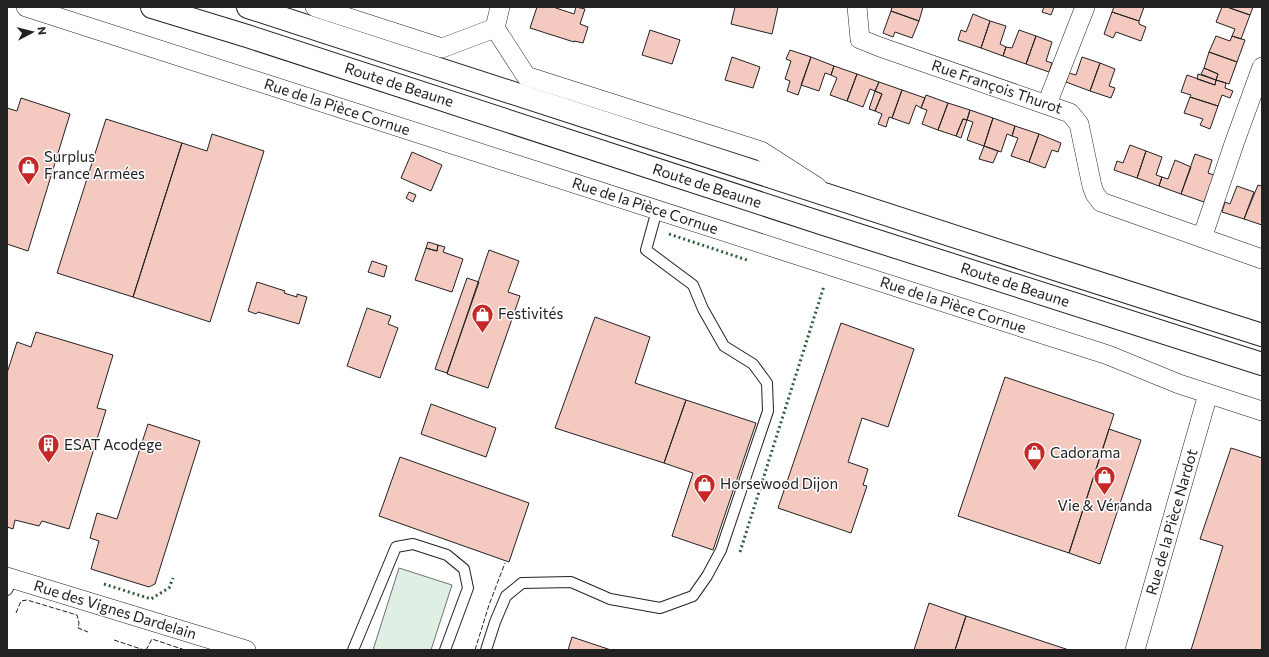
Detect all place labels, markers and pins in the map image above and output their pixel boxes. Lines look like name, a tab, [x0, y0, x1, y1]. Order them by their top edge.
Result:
place label: Surplus France Armées	[44, 147, 145, 182]
shop icon: Surplus France Armées	[15, 153, 41, 186]
shop icon: Festivités	[470, 301, 496, 334]
place label: Festivités	[498, 304, 563, 322]
building icon: ESAT Acodege	[35, 432, 61, 465]
place label: ESAT Acodege	[64, 435, 162, 453]
shop icon: Cadorama	[1021, 440, 1047, 473]
place label: Cadorama	[1050, 443, 1120, 461]
shop icon: Vie & Véranda	[1092, 464, 1118, 497]
shop icon: Horsewood Dijon	[692, 471, 718, 504]
place label: Horsewood Dijon	[720, 474, 838, 492]
place label: Vie & Véranda	[1058, 496, 1152, 514]

